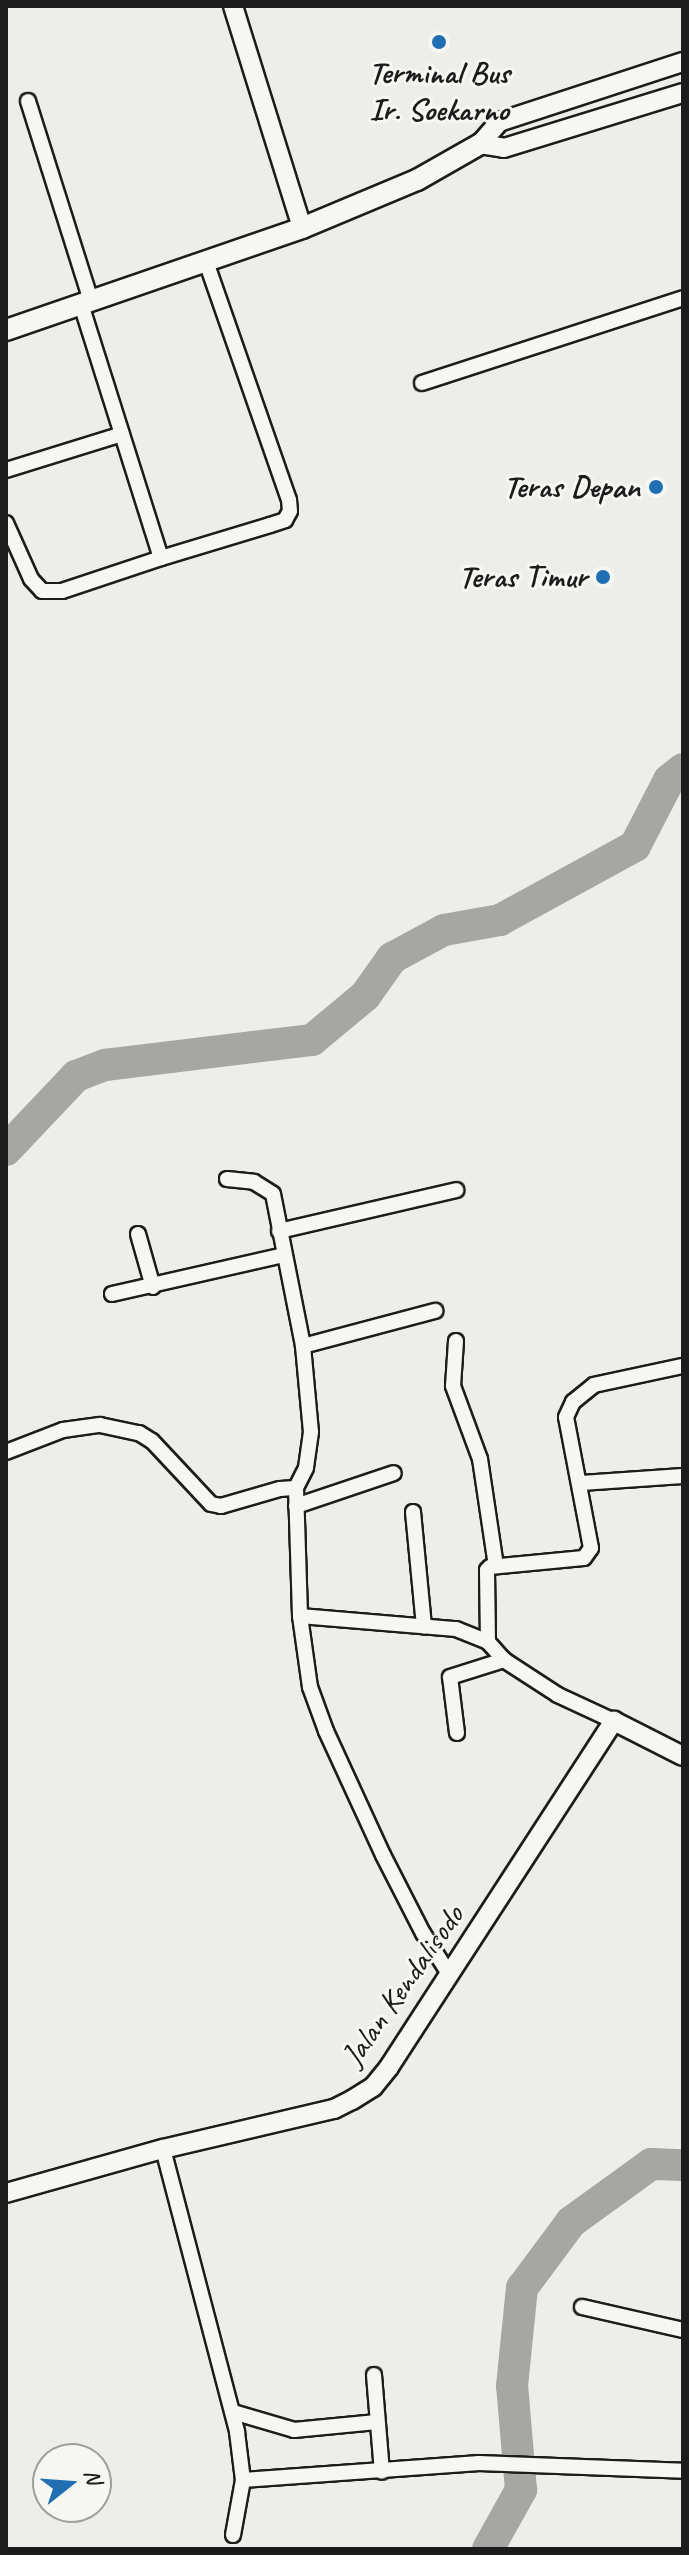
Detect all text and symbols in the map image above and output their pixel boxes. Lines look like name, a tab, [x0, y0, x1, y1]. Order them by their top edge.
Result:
marker: Terminal Bus Ir. Soekarno	[430, 33, 448, 51]
place label: Terminal Bus Ir. Soekarno	[368, 55, 510, 130]
place label: Teras Depan	[504, 468, 640, 506]
marker: Teras Depan	[647, 478, 665, 496]
place label: Teras Timur	[458, 558, 587, 596]
marker: Teras Timur	[594, 568, 612, 586]
street label: Jalan Kendalisodo	[334, 1899, 472, 2073]
north arrow	[32, 2443, 112, 2523]
text: N	[78, 2466, 108, 2487]

